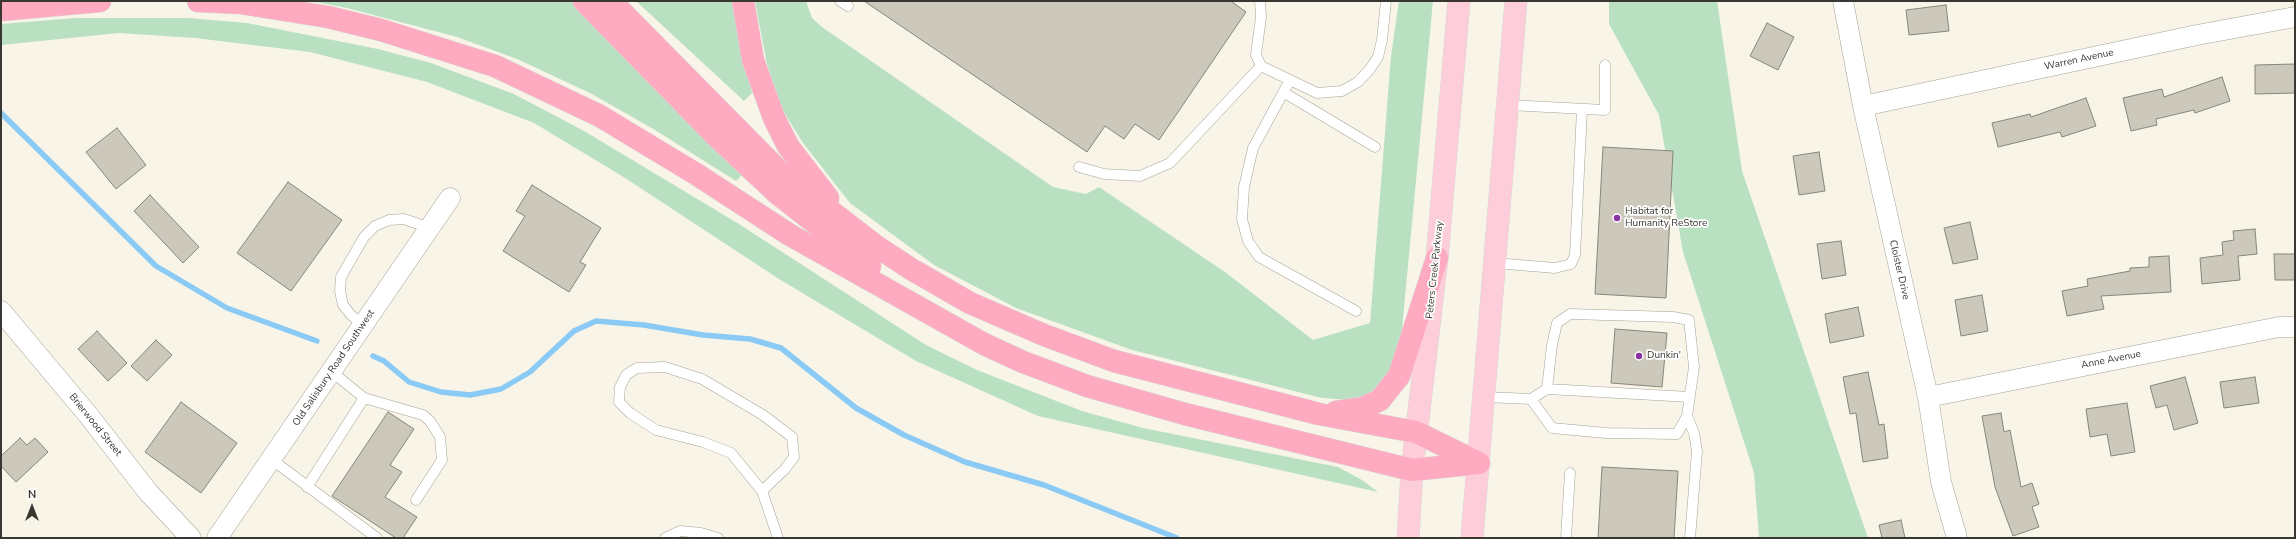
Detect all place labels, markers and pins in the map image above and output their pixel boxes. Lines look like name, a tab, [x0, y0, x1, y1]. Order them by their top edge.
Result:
place label: Habitat for Humanity ReStore	[1625, 206, 1707, 230]
marker: Habitat for Humanity ReStore	[1612, 213, 1622, 223]
place label: Dunkin'	[1647, 350, 1681, 362]
marker: Dunkin'	[1634, 351, 1644, 361]

